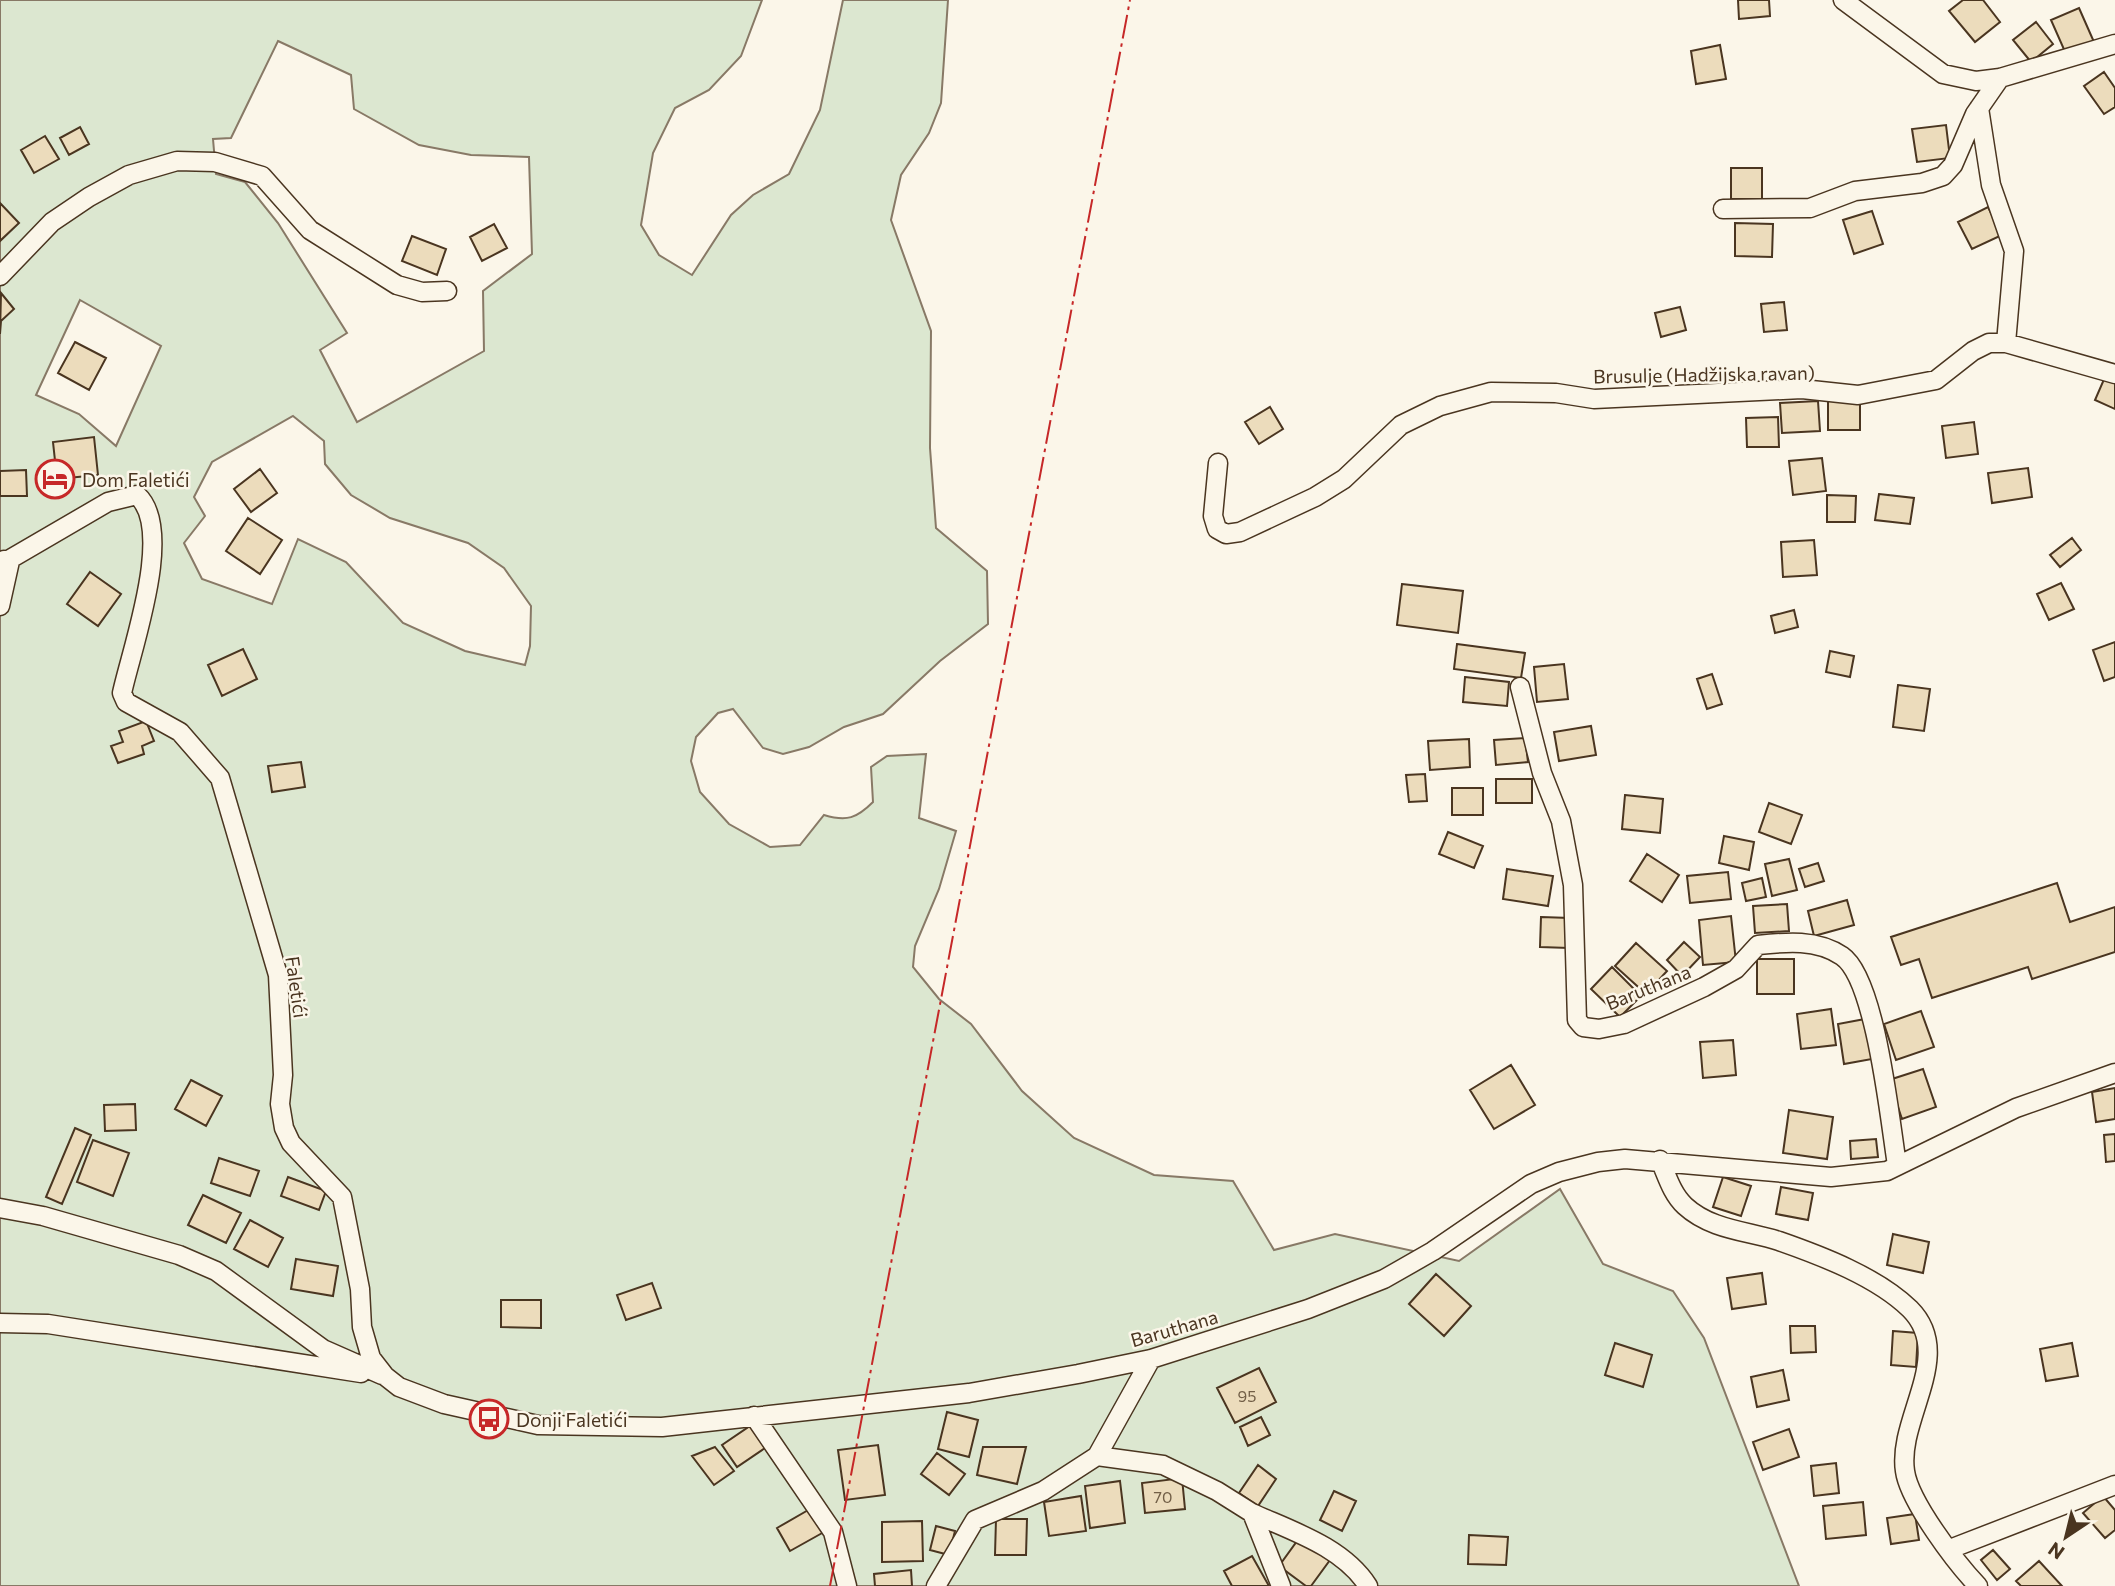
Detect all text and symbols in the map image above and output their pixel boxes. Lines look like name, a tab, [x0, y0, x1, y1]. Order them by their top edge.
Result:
street label: Brusulje (Hadžijska ravan)	[1593, 361, 1815, 387]
hotel icon: Dom Faletići	[34, 458, 76, 500]
place label: Dom Faletići	[82, 468, 190, 491]
street label: Faletići	[281, 955, 313, 1019]
street label: Baruthana	[1602, 960, 1694, 1014]
street label: Baruthana	[1128, 1305, 1220, 1351]
house number: 95	[1238, 1386, 1256, 1405]
bus stop icon: Donji Faletići	[468, 1398, 510, 1440]
place label: Donji Faletići	[516, 1408, 628, 1431]
house number: 70	[1154, 1487, 1172, 1506]
north arrow	[2031, 1502, 2101, 1572]
text: N	[2044, 1538, 2068, 1565]

